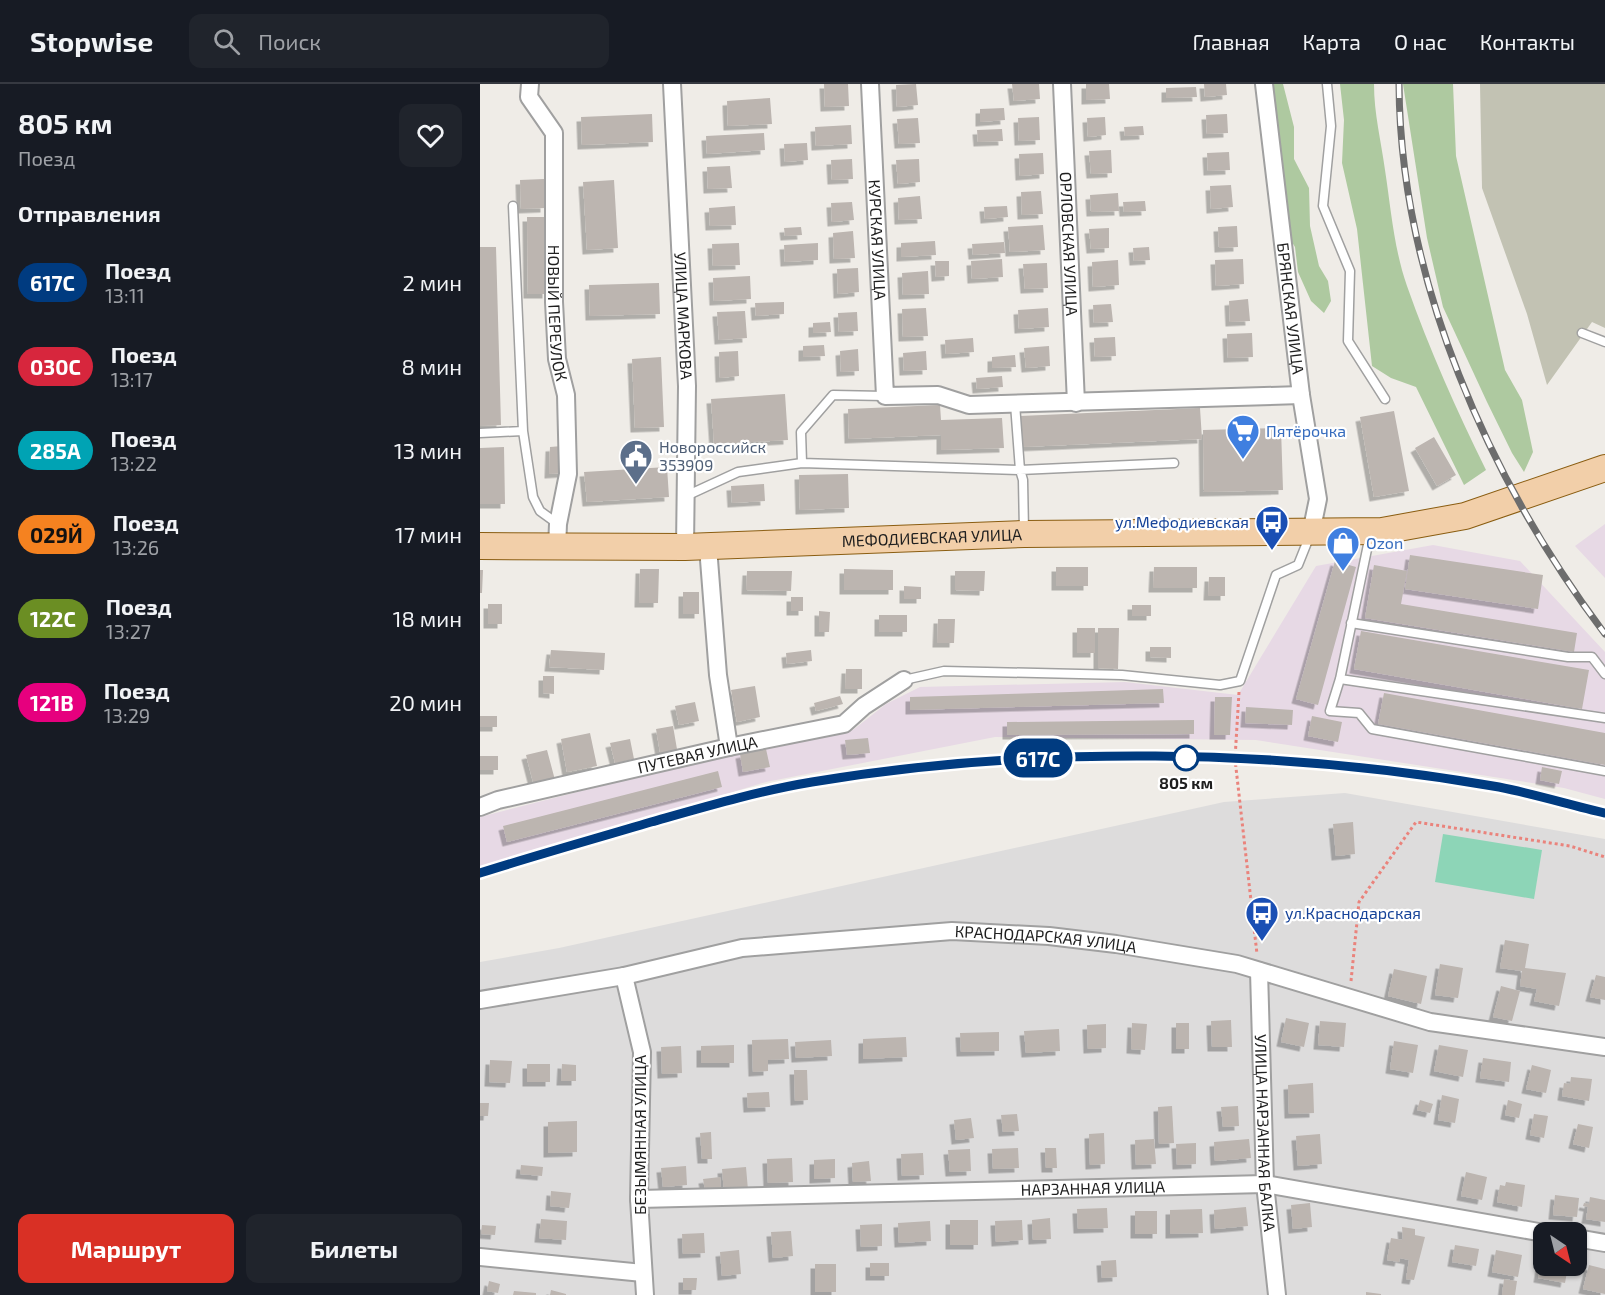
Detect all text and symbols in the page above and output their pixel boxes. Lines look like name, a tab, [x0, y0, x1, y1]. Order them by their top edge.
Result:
search box	[189, 14, 609, 68]
text: Stopwise	[30, 24, 153, 58]
icon: search	[210, 25, 243, 58]
text: Поиск	[258, 28, 321, 54]
text: Главная	[1193, 29, 1270, 54]
text: Карта	[1303, 29, 1361, 54]
text: О нас	[1394, 29, 1447, 54]
text: Контакты	[1480, 29, 1575, 54]
button: heart	[399, 104, 462, 167]
text: 805 км	[18, 106, 112, 140]
text: Поезд	[18, 146, 75, 170]
street label: ОРЛОВСКАЯ УЛИЦА	[1057, 171, 1082, 316]
street label: КУРСКАЯ УЛИЦА	[866, 179, 890, 301]
text: Отправления	[18, 200, 161, 226]
street label: БРЯНСКАЯ УЛИЦА	[1274, 241, 1308, 375]
street label: НОВЫЙ ПЕРЕУЛОК	[545, 245, 572, 383]
street label: УЛИЦА МАРКОВА	[671, 251, 697, 380]
text: Поезд	[105, 257, 171, 283]
text: 2 мин	[403, 269, 462, 295]
text: 617C	[30, 270, 75, 295]
text: 13:11	[105, 283, 145, 307]
text: Поезд	[111, 341, 177, 367]
text: 8 мин	[402, 353, 462, 379]
text: 030C	[30, 354, 81, 379]
text: 13:17	[111, 367, 153, 391]
supermarket icon: Пятёрочка	[1225, 413, 1261, 460]
place label: Пятёрочка	[1266, 421, 1346, 440]
text: Поезд	[111, 425, 176, 451]
text: 13 мин	[394, 437, 462, 463]
place label: Новороссийск 353909	[659, 437, 767, 474]
text: 285А	[30, 438, 81, 463]
public building icon: Новороссийск 353909	[618, 438, 654, 485]
text: 13:22	[111, 451, 157, 475]
bus stop icon: ул.Мефодиевская	[1254, 504, 1290, 551]
text: Поезд	[113, 509, 179, 535]
place label: ул.Мефодиевская	[1115, 512, 1249, 532]
text: 17 мин	[395, 521, 462, 547]
text: 029Й	[30, 522, 83, 547]
street label: МЕФОДИЕВСКАЯ УЛИЦА	[841, 524, 1022, 550]
shop icon: Ozon	[1325, 525, 1361, 572]
place label: Ozon	[1366, 533, 1403, 552]
text: 13:26	[113, 535, 159, 559]
text: Поезд	[106, 593, 172, 619]
text: 18 мин	[393, 605, 462, 631]
text: 122С	[30, 606, 76, 631]
text: 13:27	[106, 619, 151, 643]
text: Поезд	[104, 677, 170, 703]
text: 20 мин	[389, 689, 462, 715]
text: 121В	[30, 690, 74, 715]
text: 13:29	[104, 703, 150, 727]
street label: ПУТЕВАЯ УЛИЦА	[636, 732, 759, 777]
line badge: 617C	[996, 738, 1080, 778]
marker: 805 км	[1173, 745, 1199, 771]
text: 617C	[1016, 746, 1060, 771]
place label: 805 км	[1159, 773, 1213, 792]
bus stop icon: ул.Краснодарская	[1244, 895, 1280, 942]
place label: ул.Краснодарская	[1285, 903, 1421, 923]
street label: КРАСНОДАРСКАЯ УЛИЦА	[954, 921, 1138, 956]
street label: УЛИЦА НАРЗАННАЯ БАЛКА	[1252, 1034, 1280, 1232]
street label: БЕЗЫМЯННАЯ УЛИЦА	[630, 1055, 649, 1215]
street label: НАРЗАННАЯ УЛИЦА	[1020, 1176, 1165, 1199]
button: Маршрут	[18, 1214, 234, 1283]
button: Билеты	[246, 1214, 462, 1283]
north arrow	[1533, 1222, 1587, 1276]
map controls	[1533, 1222, 1587, 1276]

